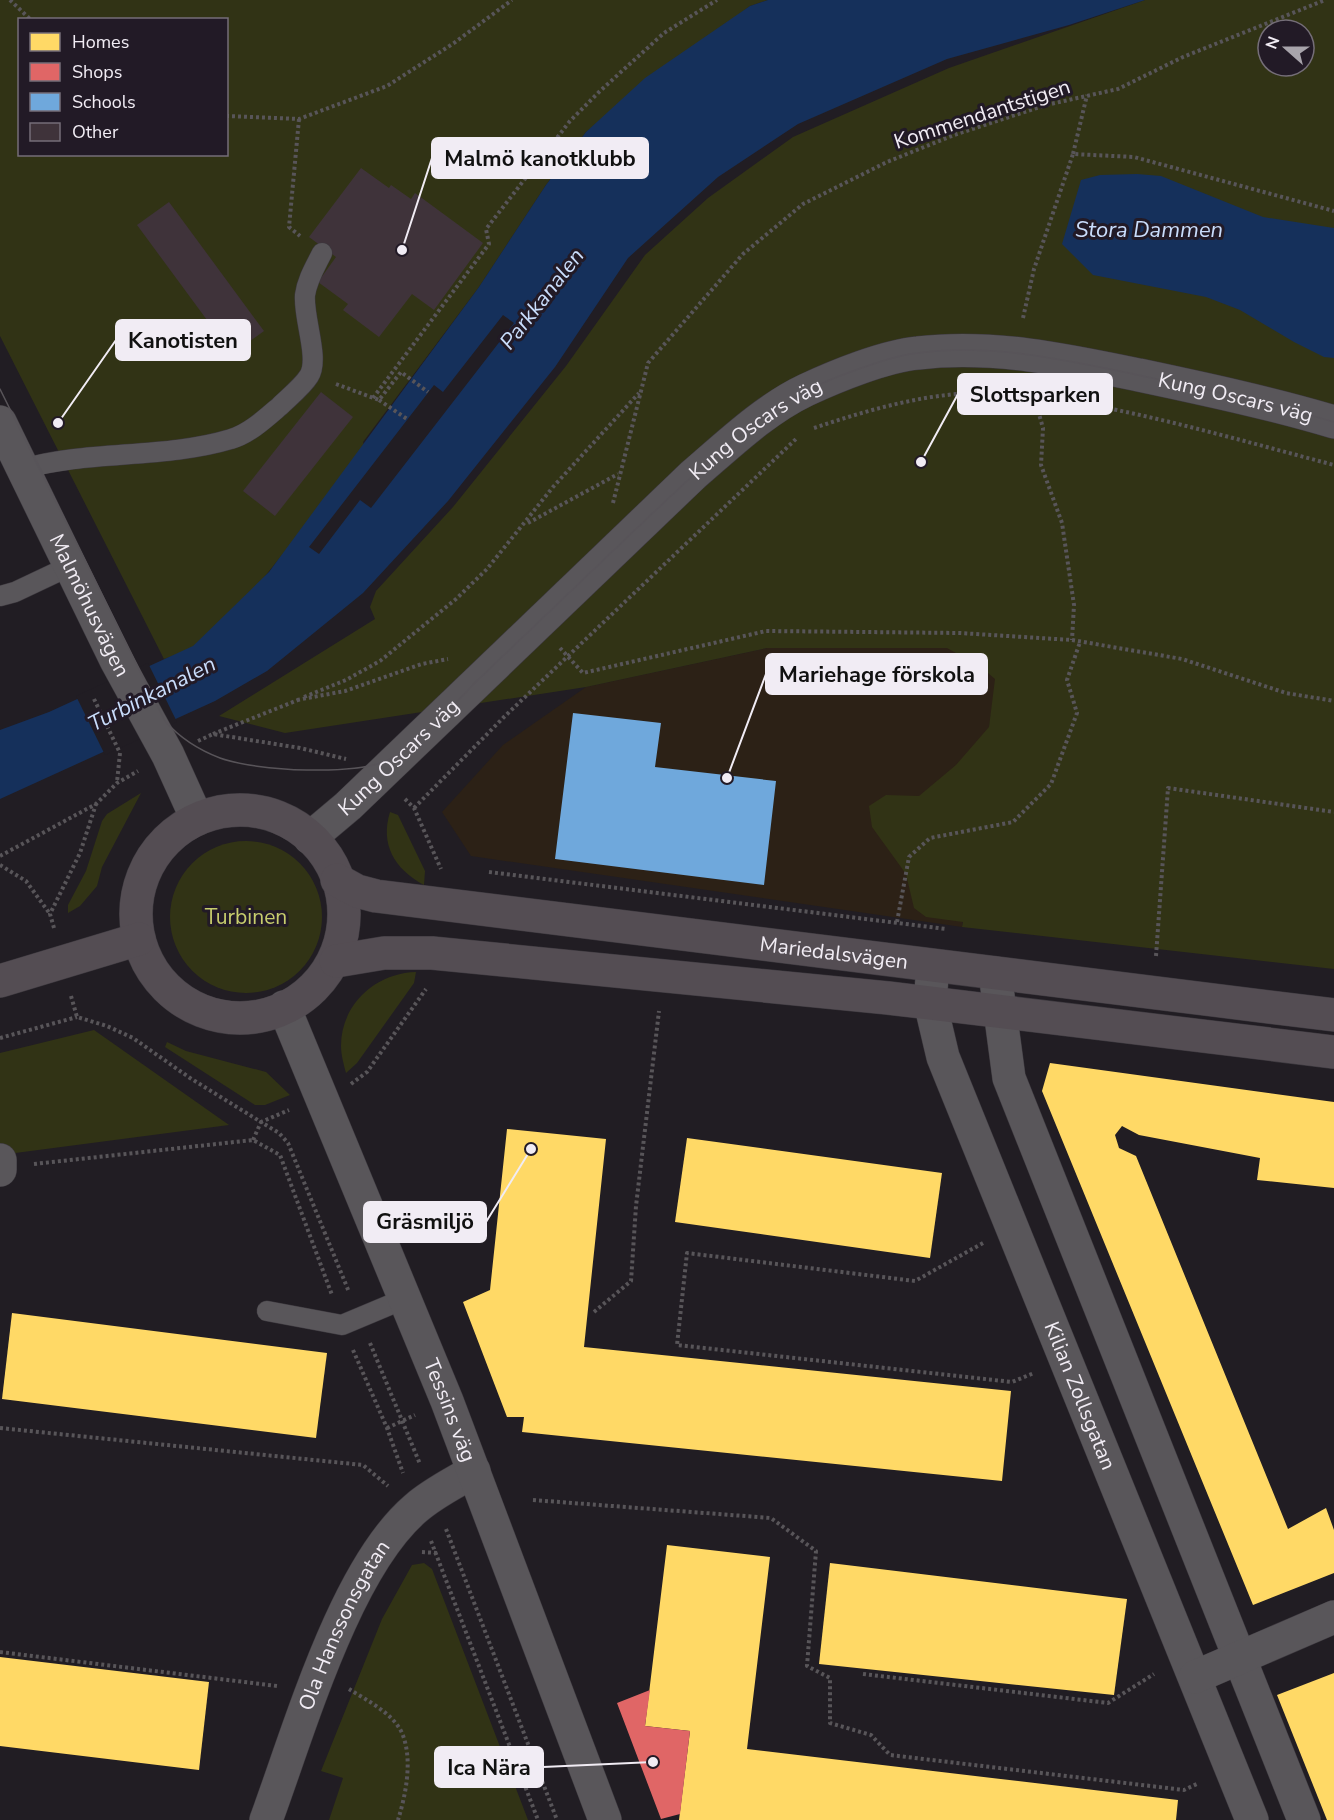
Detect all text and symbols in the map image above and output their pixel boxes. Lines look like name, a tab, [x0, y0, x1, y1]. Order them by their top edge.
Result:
legend	[18, 18, 228, 156]
north arrow	[1256, 18, 1316, 78]
text: Homes	[72, 30, 129, 54]
text: N	[1261, 33, 1285, 53]
text: Shops	[72, 60, 122, 84]
street label: Kommendantstigen	[890, 72, 1074, 156]
text: Schools	[72, 90, 136, 114]
text: Other	[72, 120, 119, 144]
callout: Malmö kanotklubb	[432, 138, 648, 178]
text: Malmö kanotklubb	[444, 144, 636, 174]
water label: Stora Dammen	[1075, 215, 1223, 245]
water label: Parkkanalen	[493, 242, 591, 356]
callout: Kanotisten	[116, 320, 250, 360]
text: Kanotisten	[128, 326, 238, 356]
street label: Kung Oscars väg	[1156, 366, 1316, 429]
street label: Kung Oscars väg	[683, 371, 827, 486]
callout: Slottsparken	[958, 374, 1112, 414]
text: Slottsparken	[970, 380, 1100, 410]
street label: Malmöhusvägen	[43, 529, 137, 682]
water label: Turbinkanalen	[83, 649, 221, 739]
callout: Mariehage förskola	[766, 654, 987, 694]
text: Mariehage förskola	[779, 660, 975, 690]
street label: Kung Oscars väg	[332, 692, 466, 822]
park label: Turbinen	[205, 903, 287, 931]
street label: Mariedalsvägen	[758, 930, 910, 976]
callout: Gräsmiljö	[364, 1202, 486, 1242]
text: Gräsmiljö	[376, 1207, 474, 1237]
street label: Kilian Zollsgatan	[1038, 1317, 1123, 1474]
street label: Tessins väg	[417, 1354, 483, 1466]
street label: Ola Hanssonsgatan	[292, 1534, 396, 1714]
callout: Ica Nära	[435, 1747, 543, 1787]
text: Ica Nära	[447, 1753, 531, 1783]

